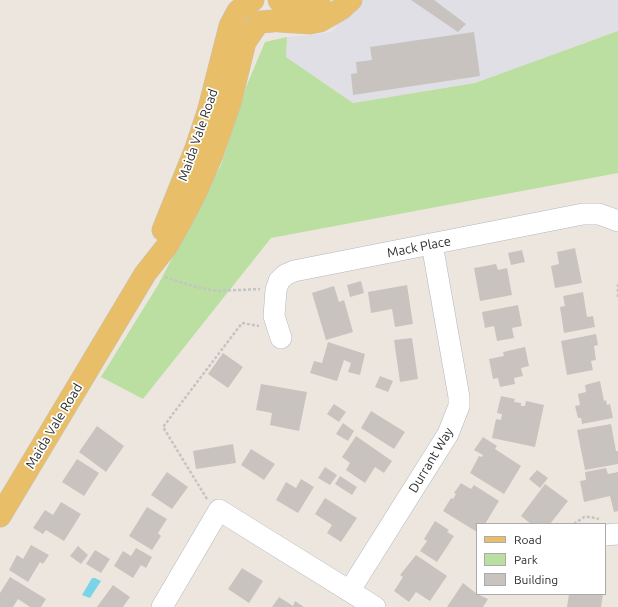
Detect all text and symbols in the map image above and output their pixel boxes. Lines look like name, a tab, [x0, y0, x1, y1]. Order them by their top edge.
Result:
street label: Maida Vale Road	[175, 87, 221, 183]
street label: Mack Place	[386, 233, 452, 261]
street label: Maida Vale Road	[22, 381, 86, 471]
street label: Durrant Way	[405, 425, 457, 495]
legend	[476, 523, 606, 595]
text: Road	[514, 533, 542, 546]
text: Park	[514, 553, 538, 566]
text: Building	[514, 573, 558, 586]

